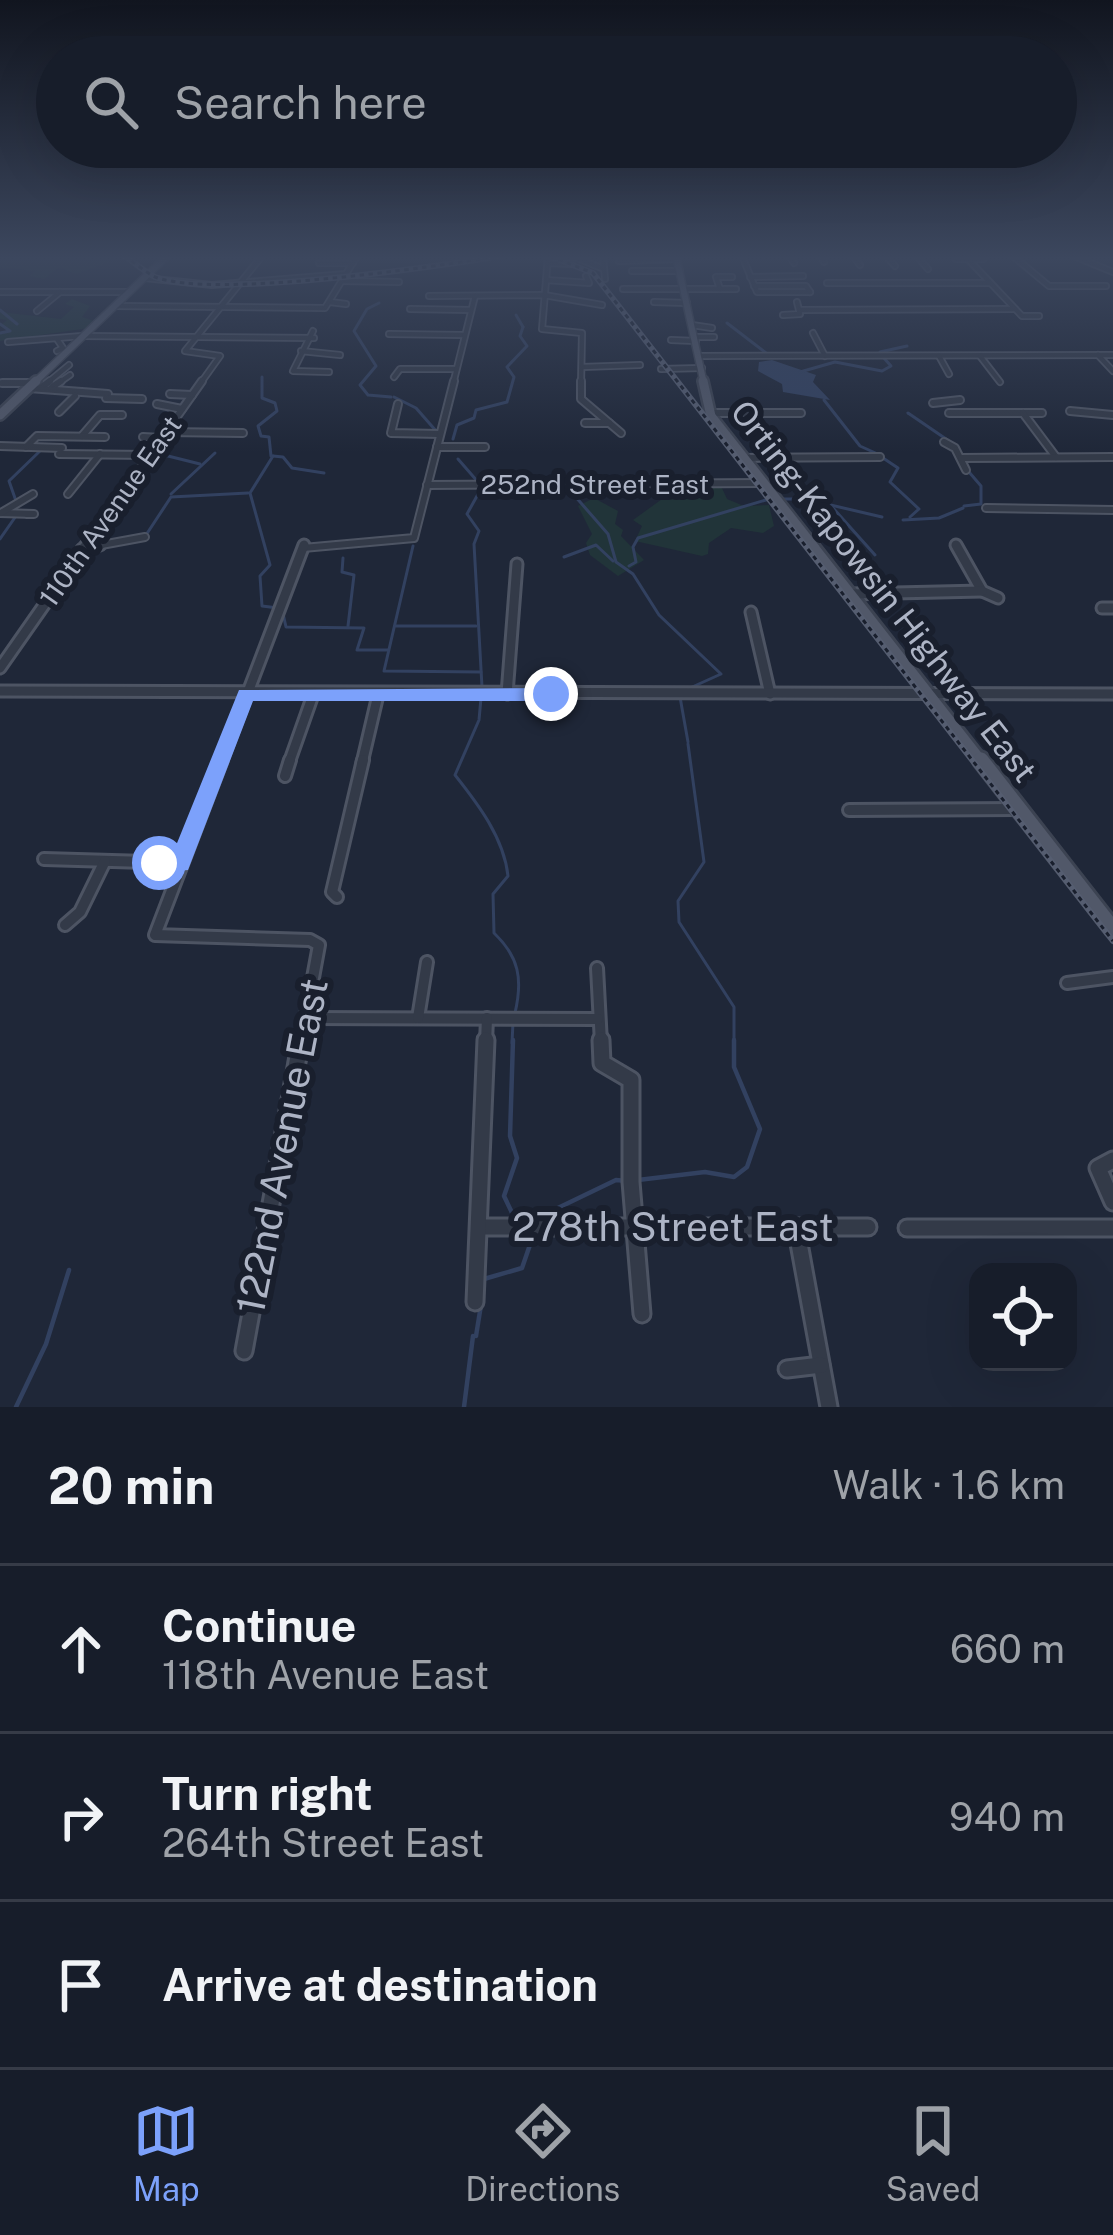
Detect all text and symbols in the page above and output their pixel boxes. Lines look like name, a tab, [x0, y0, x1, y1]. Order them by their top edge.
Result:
search box	[36, 36, 1077, 168]
icon: search	[78, 69, 144, 135]
text: Search here	[174, 76, 427, 129]
street label: Orting-Kapowsin Highway East	[723, 393, 1045, 789]
street label: 110th Avenue East	[32, 409, 188, 613]
street label: 252nd Street East	[481, 468, 709, 500]
route end	[524, 667, 578, 721]
route start	[132, 836, 186, 890]
street label: 122nd Avenue East	[227, 974, 337, 1318]
street label: 278th Street East	[512, 1204, 834, 1250]
map controls	[969, 1263, 1077, 1371]
button: locate	[969, 1263, 1077, 1371]
text: 20 min	[48, 1456, 214, 1515]
text: Walk · 1.6 km	[833, 1462, 1065, 1508]
text: Continue	[162, 1599, 356, 1652]
icon: ahead	[48, 1616, 114, 1682]
text: 660 m	[950, 1626, 1065, 1672]
text: 118th Avenue East	[162, 1652, 489, 1698]
text: Turn right	[162, 1767, 373, 1820]
icon: right	[48, 1784, 114, 1850]
text: 940 m	[949, 1794, 1065, 1840]
text: 264th Street East	[162, 1820, 484, 1866]
icon: arrive	[48, 1952, 114, 2018]
text: Arrive at destination	[162, 1958, 598, 2011]
tab: Map	[133, 2098, 200, 2208]
tab: Directions	[465, 2098, 620, 2208]
tab: Saved	[886, 2098, 980, 2208]

